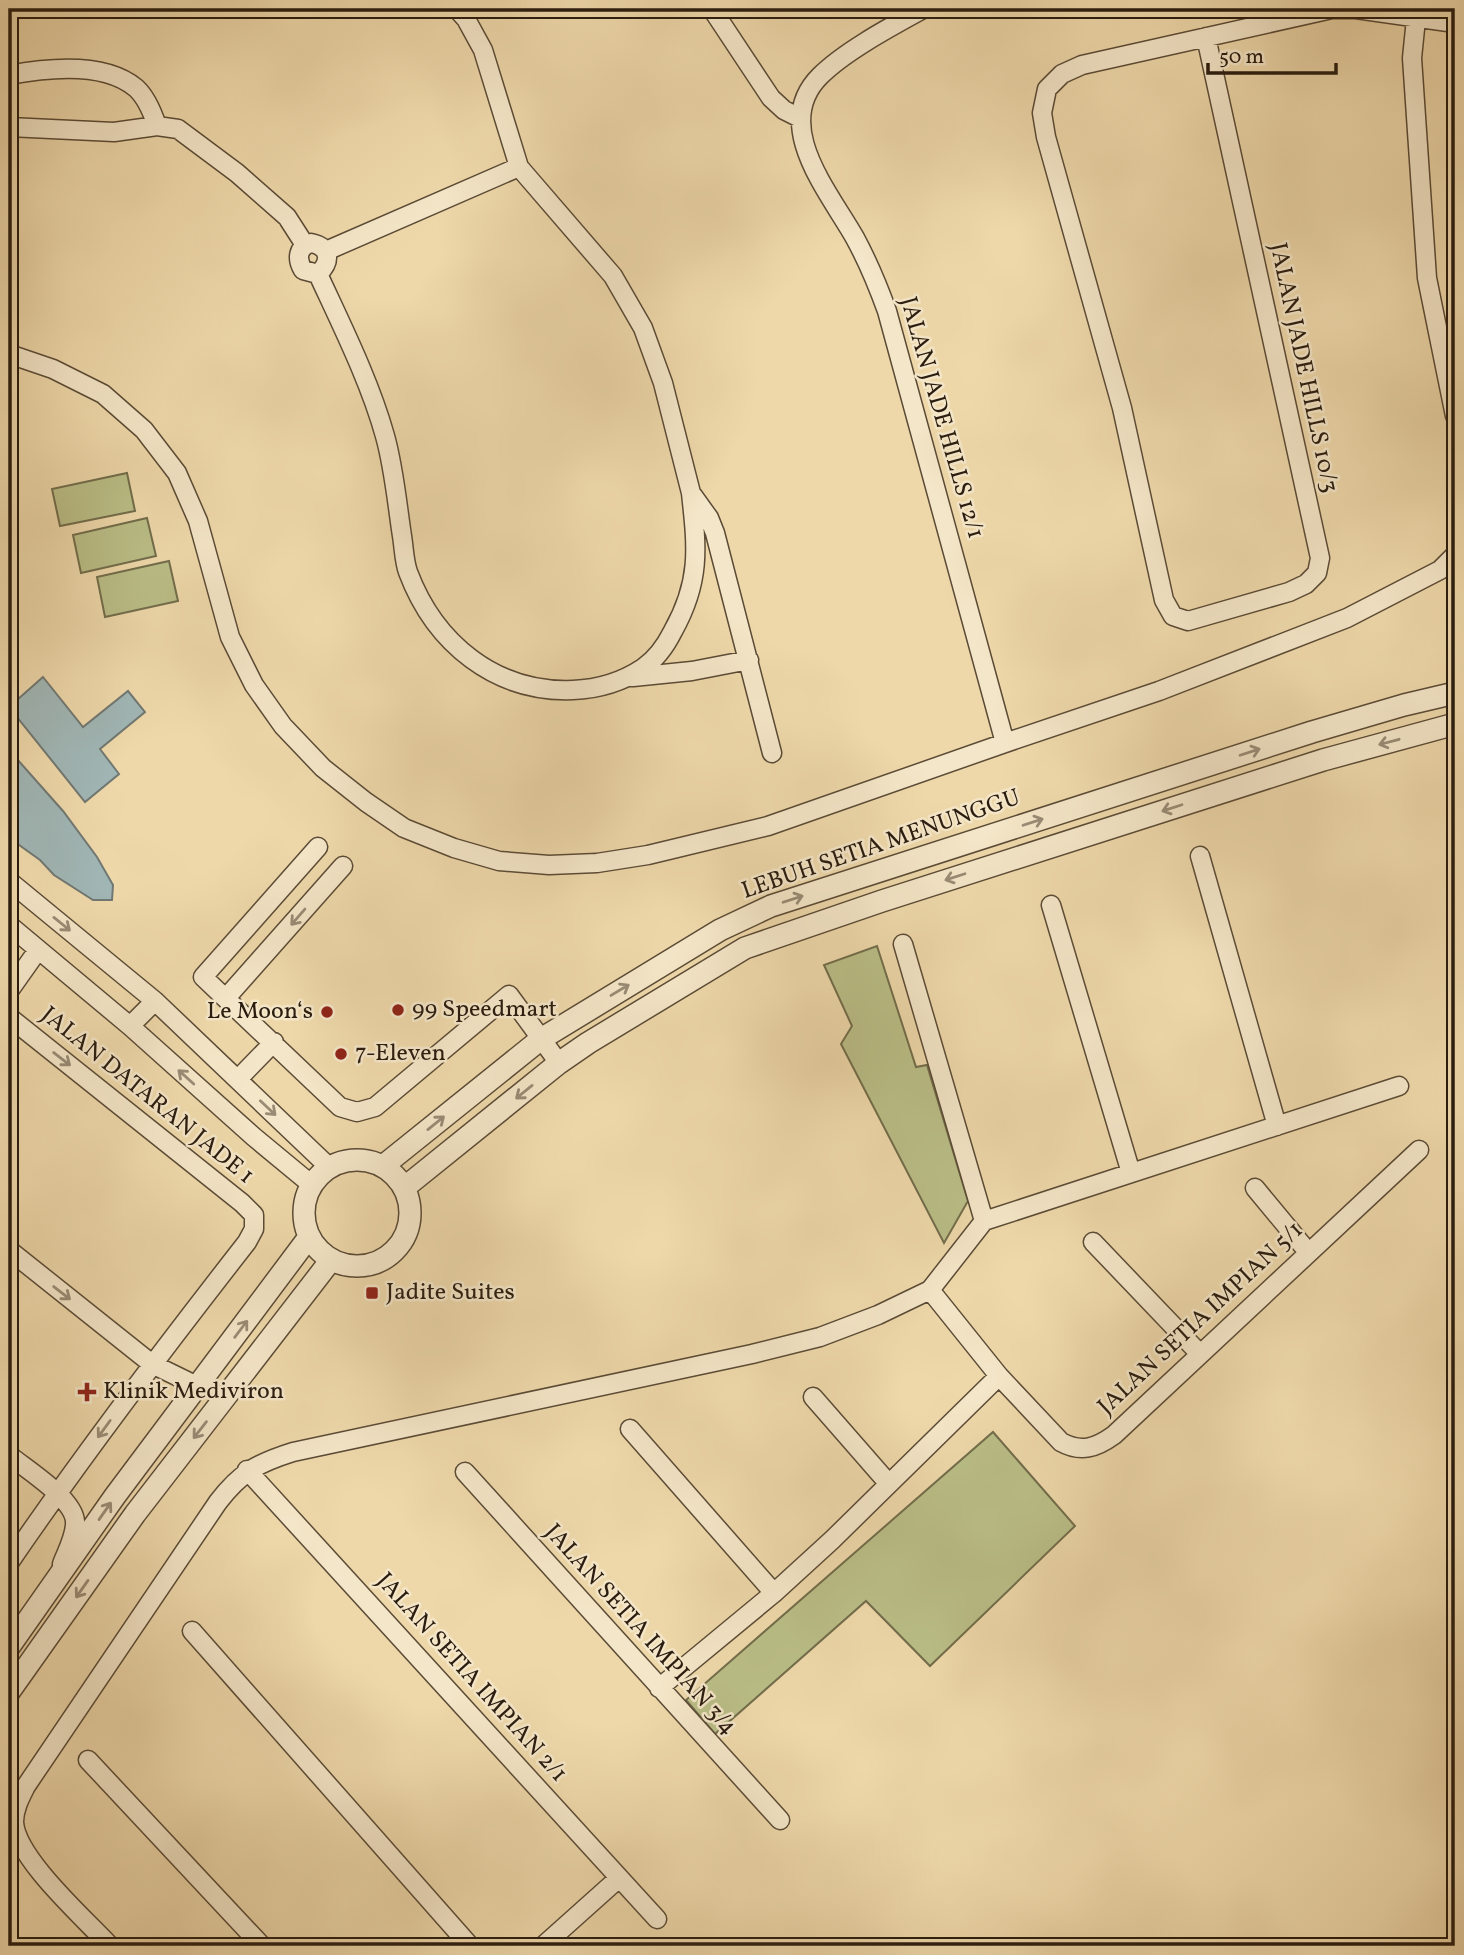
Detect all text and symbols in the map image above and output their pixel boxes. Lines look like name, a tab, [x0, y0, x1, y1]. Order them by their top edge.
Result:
scale bar	[1208, 32, 1336, 76]
text: 50 m	[1219, 43, 1264, 72]
street label: JALAN JADE HILLS 10/3	[1260, 240, 1346, 496]
street label: JALAN JADE HILLS 12/1	[890, 293, 992, 543]
one-way arrow	[1379, 736, 1401, 749]
one-way arrow	[1238, 745, 1260, 757]
street label: LEBUH SETIA MENUNGGU	[737, 781, 1025, 909]
one-way arrow	[1161, 803, 1183, 816]
one-way arrow	[1022, 815, 1044, 828]
one-way arrow	[944, 872, 966, 885]
one-way arrow	[782, 891, 804, 904]
one-way arrow	[290, 907, 306, 925]
one-way arrow	[53, 916, 71, 932]
one-way arrow	[609, 983, 629, 997]
place label: 99 Speedmart	[412, 993, 557, 1027]
place label: Le Moon‘s	[207, 995, 313, 1029]
street label: JALAN DATARAN JADE 1	[33, 999, 261, 1193]
marker: 99 Speedmart	[390, 1002, 406, 1018]
marker: Le Moon‘s	[319, 1004, 335, 1020]
place label: 7-Eleven	[355, 1037, 446, 1071]
marker: 7-Eleven	[333, 1046, 349, 1062]
one-way arrow	[53, 1052, 71, 1067]
one-way arrow	[177, 1069, 195, 1085]
one-way arrow	[515, 1084, 533, 1100]
one-way arrow	[259, 1100, 277, 1116]
one-way arrow	[426, 1116, 444, 1131]
street label: JALAN SETIA IMPIAN 5/1	[1091, 1214, 1311, 1424]
place label: Jadite Suites	[386, 1276, 515, 1310]
one-way arrow	[53, 1285, 71, 1300]
marker: Jadite Suites	[364, 1285, 380, 1301]
one-way arrow	[233, 1320, 248, 1338]
place label: Klinik Mediviron	[103, 1375, 284, 1409]
marker: Klinik Mediviron	[77, 1382, 97, 1402]
one-way arrow	[97, 1419, 111, 1438]
one-way arrow	[192, 1421, 207, 1439]
one-way arrow	[98, 1502, 112, 1521]
street label: JALAN SETIA IMPIAN 3/4	[536, 1517, 744, 1743]
street label: JALAN SETIA IMPIAN 2/1	[368, 1566, 574, 1790]
one-way arrow	[75, 1579, 89, 1598]

